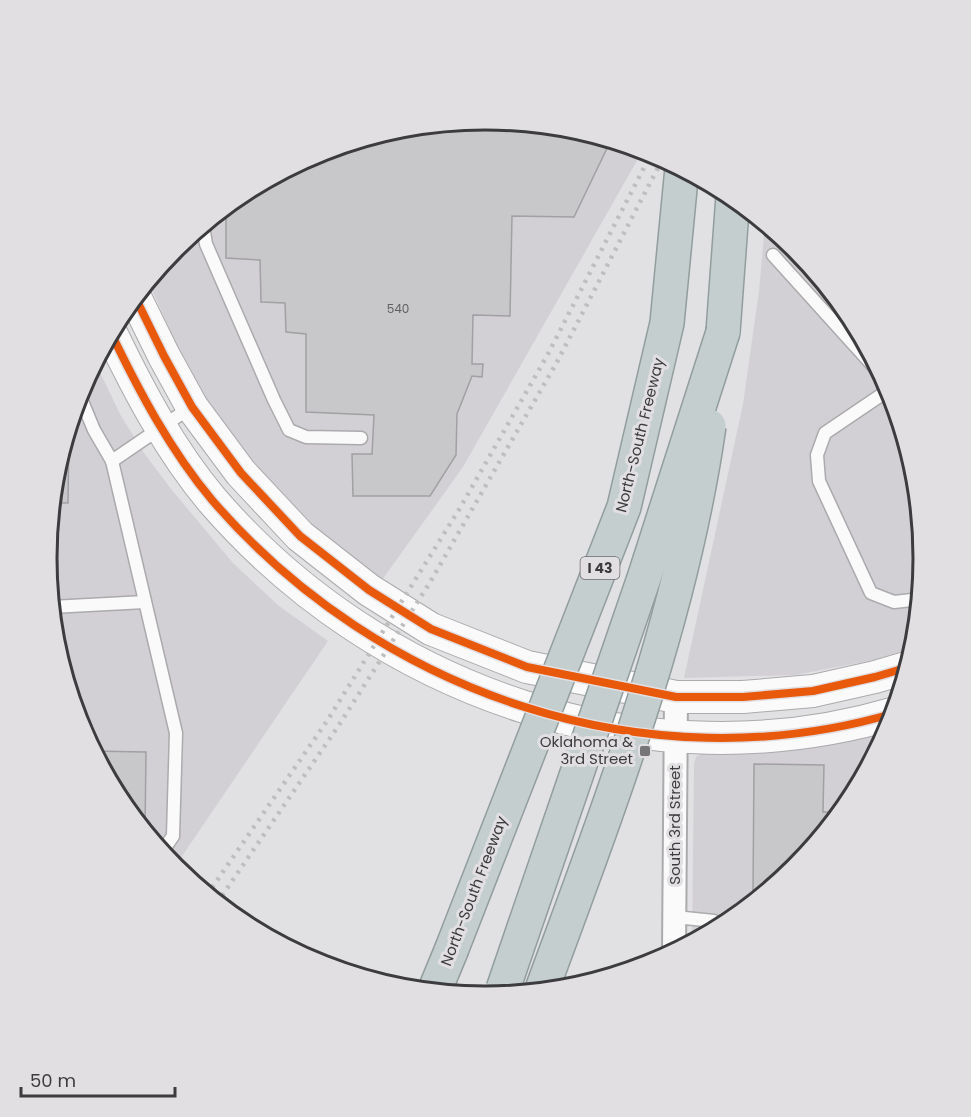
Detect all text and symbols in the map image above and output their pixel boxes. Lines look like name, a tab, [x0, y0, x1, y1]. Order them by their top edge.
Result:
house number: 540	[387, 300, 409, 317]
street label: North-South Freeway	[610, 355, 669, 514]
road number: I 43	[580, 557, 620, 579]
place label: Oklahoma & 3rd Street	[540, 731, 633, 769]
marker: Oklahoma & 3rd Street	[638, 744, 652, 758]
street label: South 3rd Street	[664, 765, 685, 885]
street label: North-South Freeway	[435, 812, 512, 969]
scale bar	[21, 1060, 176, 1098]
text: 50 m	[30, 1068, 76, 1093]

